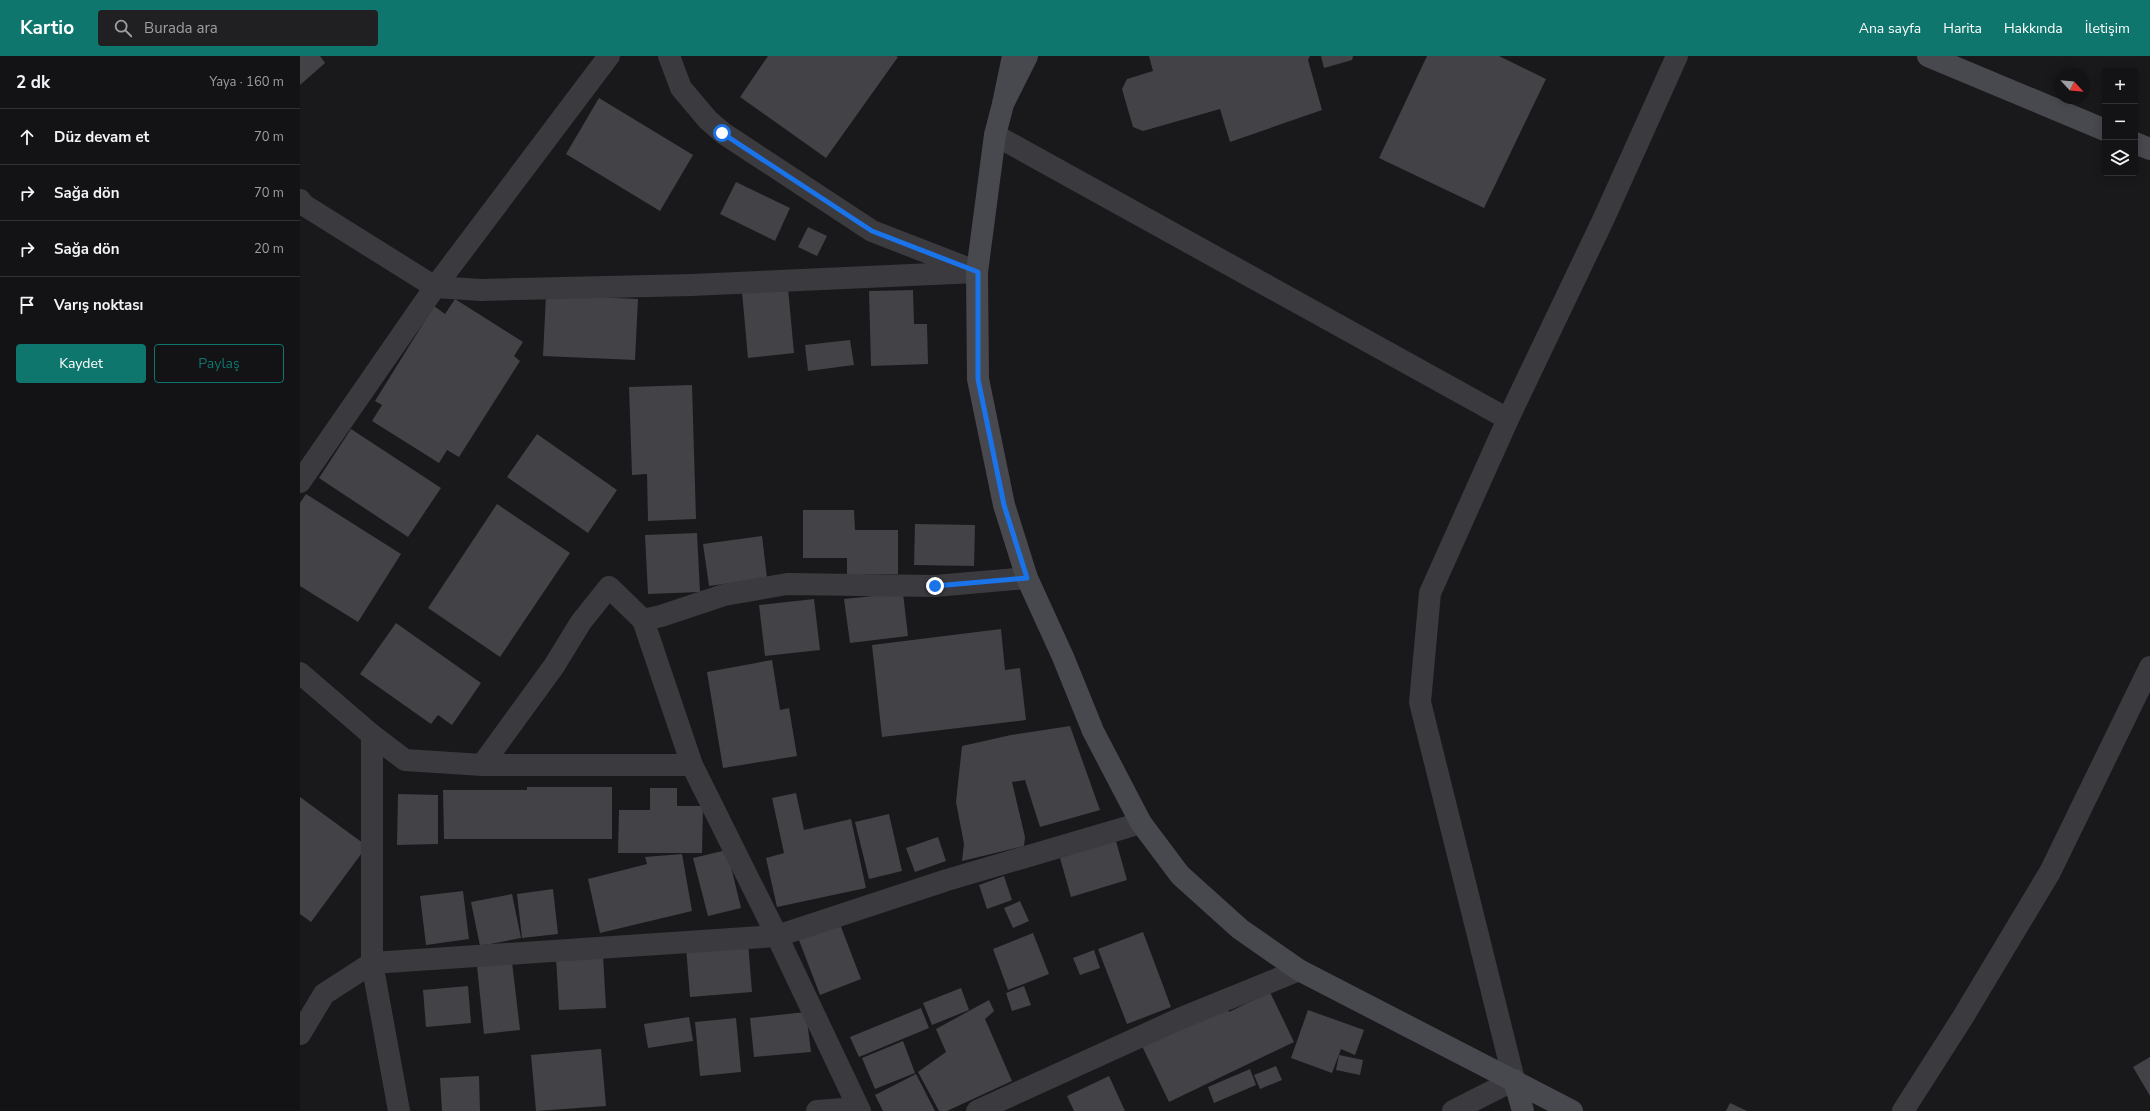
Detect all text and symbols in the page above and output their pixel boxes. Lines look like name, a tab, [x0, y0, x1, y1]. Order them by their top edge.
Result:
search box	[98, 10, 378, 46]
text: Kartio	[20, 15, 74, 41]
icon: search	[112, 17, 134, 39]
text: Burada ara	[144, 18, 218, 38]
text: Ana sayfa	[1859, 19, 1921, 38]
text: Harita	[1943, 19, 1982, 38]
text: Hakkında	[2004, 19, 2063, 38]
text: İletişim	[2085, 19, 2130, 38]
north arrow	[2054, 68, 2090, 104]
map controls	[2102, 68, 2138, 176]
button: +	[2102, 68, 2138, 104]
text: 2 dk	[16, 71, 50, 94]
text: Yaya · 160 m	[209, 73, 284, 91]
button: −	[2102, 104, 2138, 140]
route start	[713, 124, 731, 142]
icon: ahead	[16, 126, 38, 148]
text: Düz devam et	[54, 127, 149, 147]
text: 70 m	[254, 128, 284, 146]
button: layers	[2102, 140, 2138, 176]
icon: right	[16, 182, 38, 204]
text: Sağa dön	[54, 183, 119, 203]
text: 70 m	[254, 184, 284, 202]
icon: right	[16, 238, 38, 260]
text: Sağa dön	[54, 239, 119, 259]
text: 20 m	[254, 240, 284, 258]
icon: arrive	[16, 294, 38, 316]
text: Varış noktası	[54, 295, 143, 315]
button: Kaydet	[16, 344, 146, 383]
button: Paylaş	[154, 344, 284, 383]
route end	[926, 577, 944, 595]

